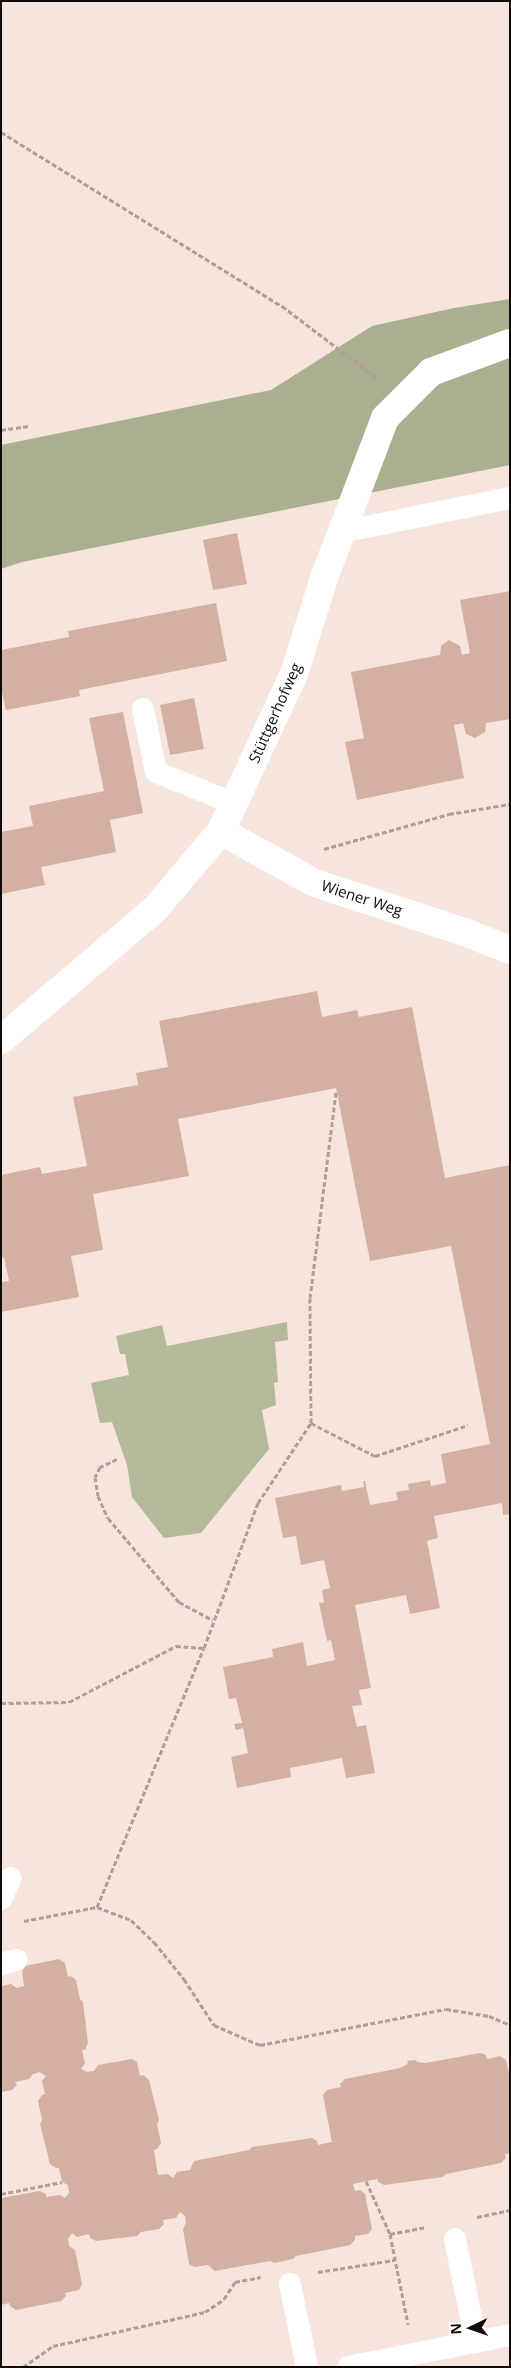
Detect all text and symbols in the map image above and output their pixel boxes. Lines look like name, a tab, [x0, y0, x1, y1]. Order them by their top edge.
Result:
street label: Stüttgerhofweg	[245, 660, 305, 766]
street label: Wiener Weg	[319, 876, 405, 920]
north arrow	[446, 2303, 496, 2353]
text: N	[446, 2323, 465, 2335]

